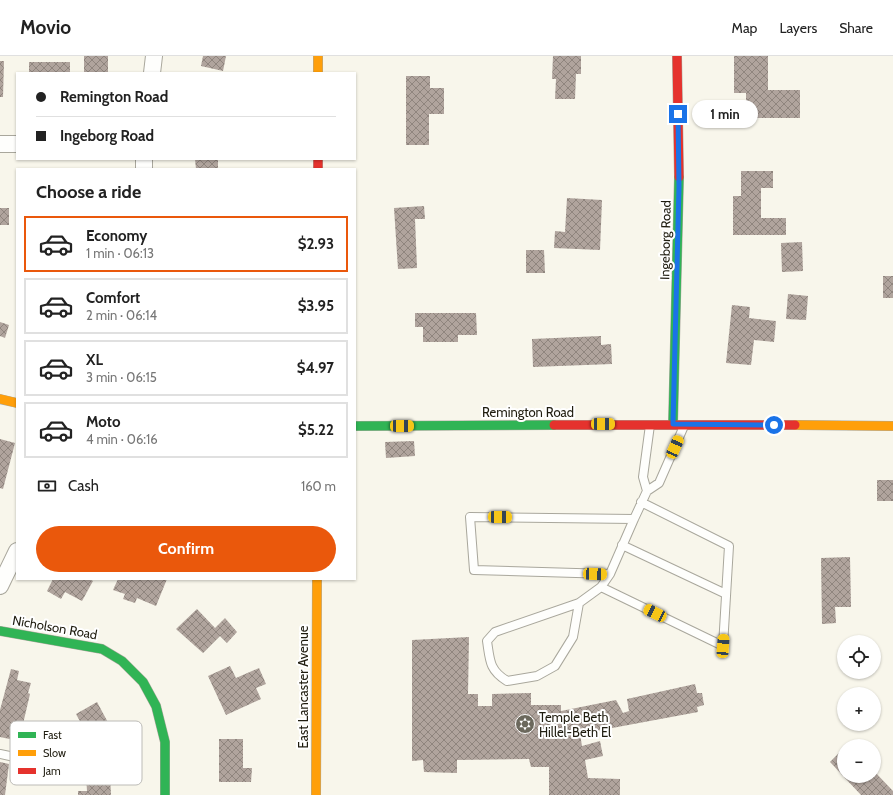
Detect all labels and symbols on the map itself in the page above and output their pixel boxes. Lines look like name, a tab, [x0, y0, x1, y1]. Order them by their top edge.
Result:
callout: 1 min	[692, 100, 758, 128]
route end	[669, 105, 687, 123]
street label: Ingeborg Road	[656, 200, 674, 280]
street label: Remington Road	[482, 404, 574, 420]
route start	[765, 416, 783, 434]
car	[591, 418, 615, 430]
car	[390, 420, 414, 432]
car	[665, 434, 685, 460]
car	[488, 511, 512, 523]
car	[583, 568, 607, 580]
car	[642, 602, 668, 624]
street label: Nicholson Road	[11, 612, 99, 642]
street label: East Lancaster Avenue	[295, 625, 311, 748]
car	[716, 634, 730, 658]
place label: Temple Beth Hillel-Beth El	[539, 709, 611, 740]
synagogue icon: Temple Beth Hillel-Beth El	[514, 713, 536, 735]
legend	[10, 721, 142, 785]
text: Fast	[43, 728, 62, 742]
text: Slow	[43, 746, 66, 760]
text: Jam	[42, 764, 61, 778]

